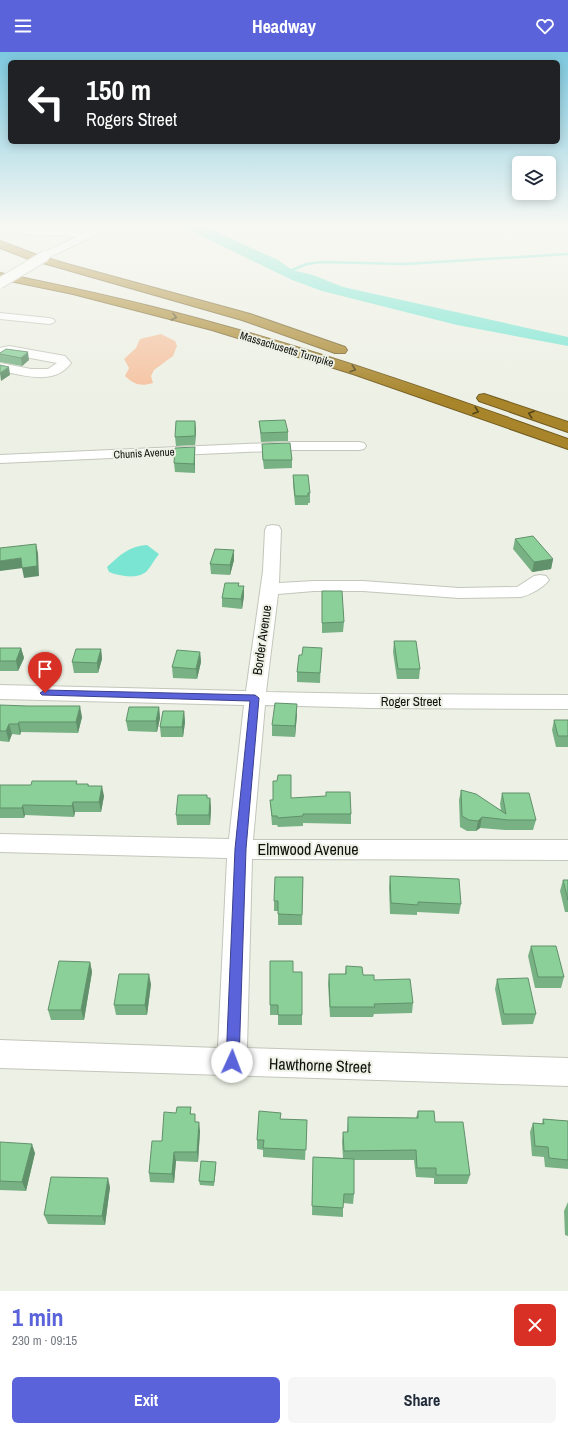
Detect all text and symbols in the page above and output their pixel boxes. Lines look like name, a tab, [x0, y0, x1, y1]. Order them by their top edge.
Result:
text: Headway	[252, 14, 316, 39]
icon: menu	[12, 15, 34, 37]
icon: heart	[534, 15, 556, 37]
text: 150 m	[86, 71, 151, 109]
icon: left	[20, 76, 72, 128]
text: Rogers Street	[86, 107, 177, 132]
map controls	[512, 156, 556, 200]
button: layers	[512, 156, 556, 200]
one-way arrow	[170, 312, 177, 321]
street label: Massachusetts Turnpike	[238, 328, 336, 370]
one-way arrow	[349, 364, 356, 373]
one-way arrow	[472, 406, 479, 415]
one-way arrow	[528, 410, 535, 419]
street label: Chunis Avenue	[113, 444, 175, 462]
street label: Border Avenue	[249, 604, 275, 676]
pin	[28, 652, 62, 693]
icon: arrive	[34, 658, 56, 680]
street label: Roger Street	[381, 693, 441, 710]
street label: Elmwood Avenue	[257, 838, 359, 860]
position arrow	[211, 1041, 253, 1083]
street label: Hawthorne Street	[269, 1052, 372, 1078]
text: 1 min	[12, 1301, 63, 1333]
button: close	[514, 1304, 556, 1346]
text: 230 m · 09:15	[12, 1332, 77, 1349]
button: Exit	[12, 1377, 280, 1423]
button: Share	[288, 1377, 556, 1423]

